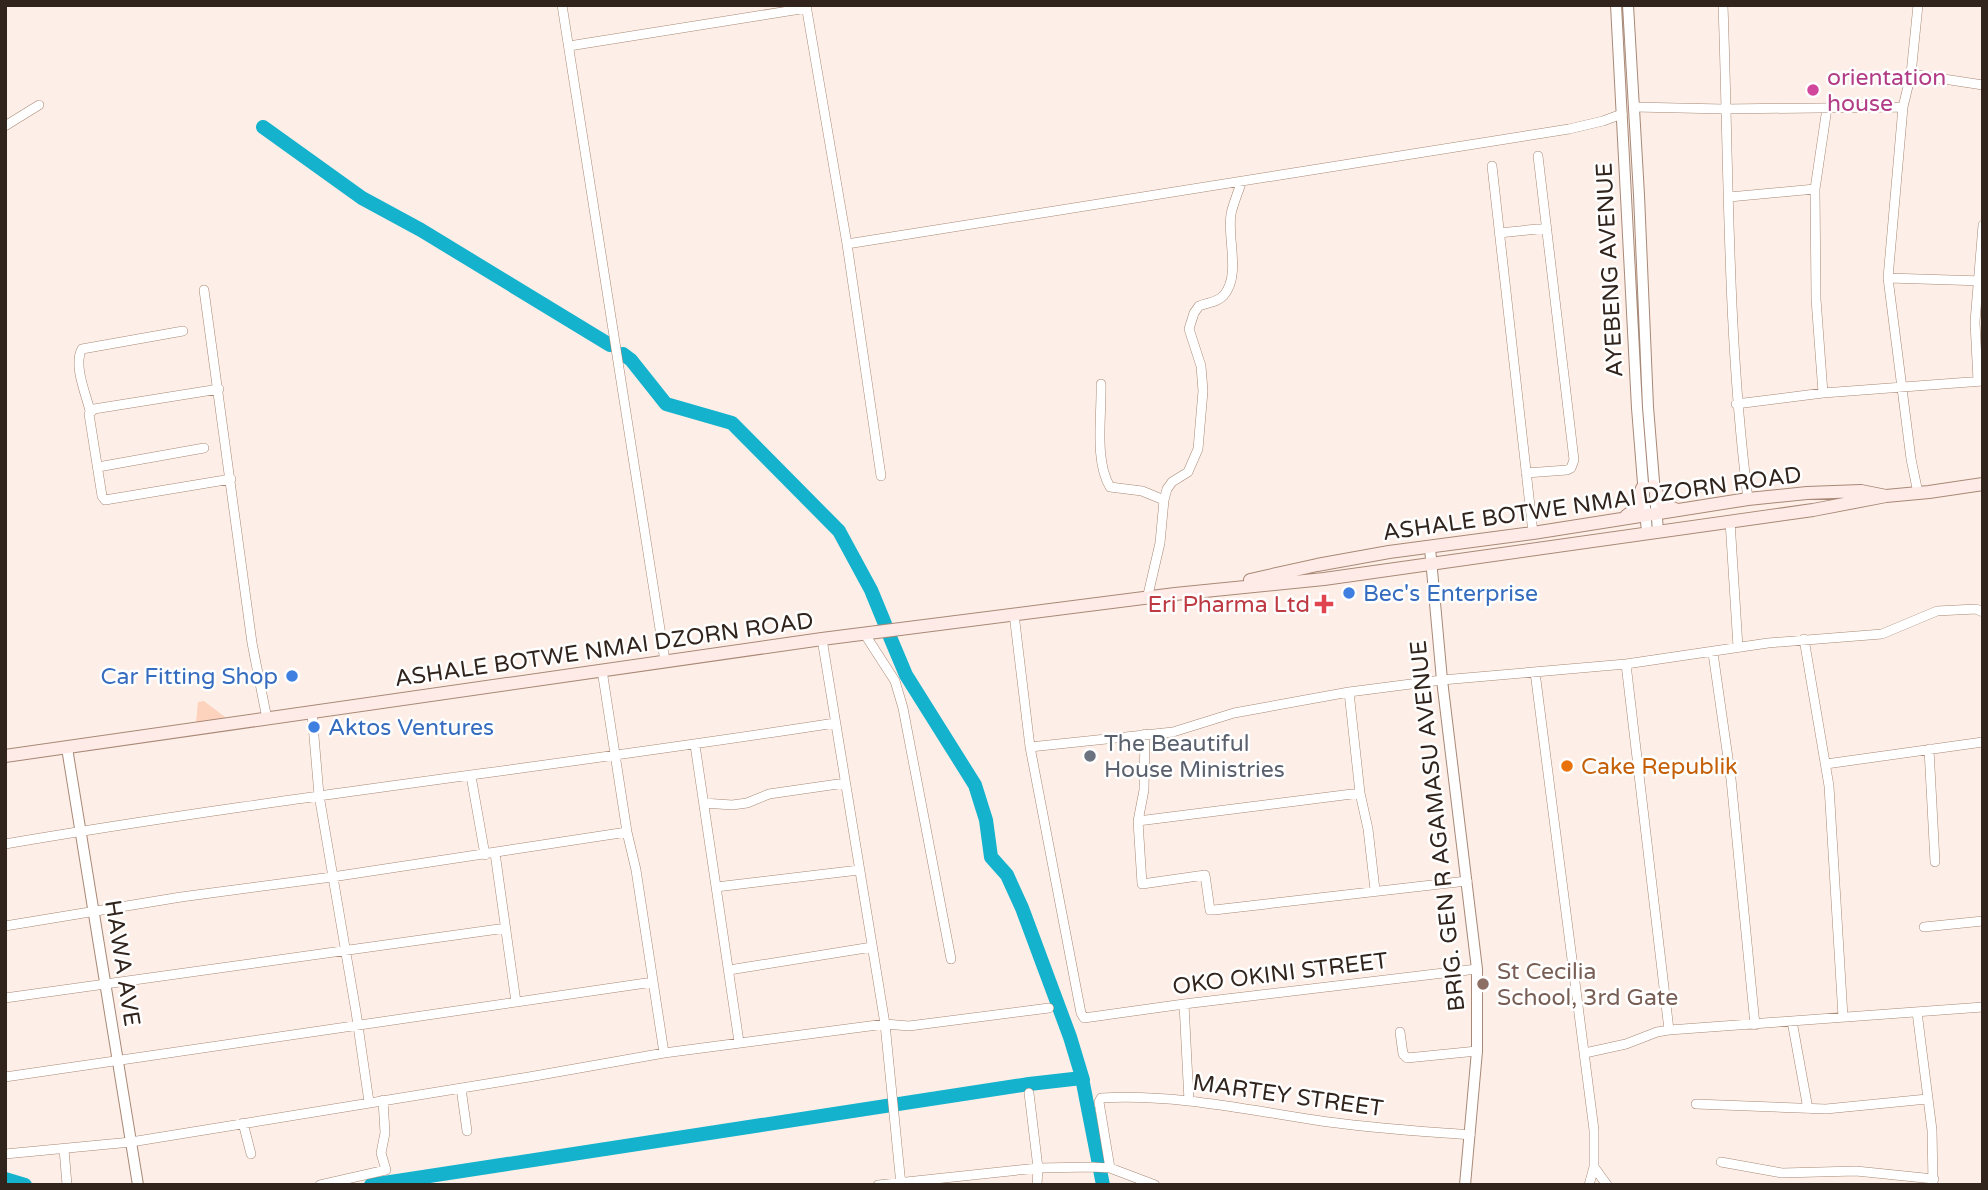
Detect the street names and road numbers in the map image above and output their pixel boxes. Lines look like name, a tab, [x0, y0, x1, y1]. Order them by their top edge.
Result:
street label: AYEBENG AVENUE	[1590, 162, 1630, 378]
street label: ASHALE BOTWE NMAI DZORN ROAD	[1381, 461, 1803, 547]
street label: ASHALE BOTWE NMAI DZORN ROAD	[393, 607, 815, 693]
street label: BRIG. GEN R AGAMASU AVENUE	[1405, 639, 1471, 1013]
street label: HAWA AVE	[98, 898, 146, 1028]
street label: OKO OKINI STREET	[1171, 947, 1389, 1001]
street label: MARTEY STREET	[1191, 1069, 1385, 1123]

